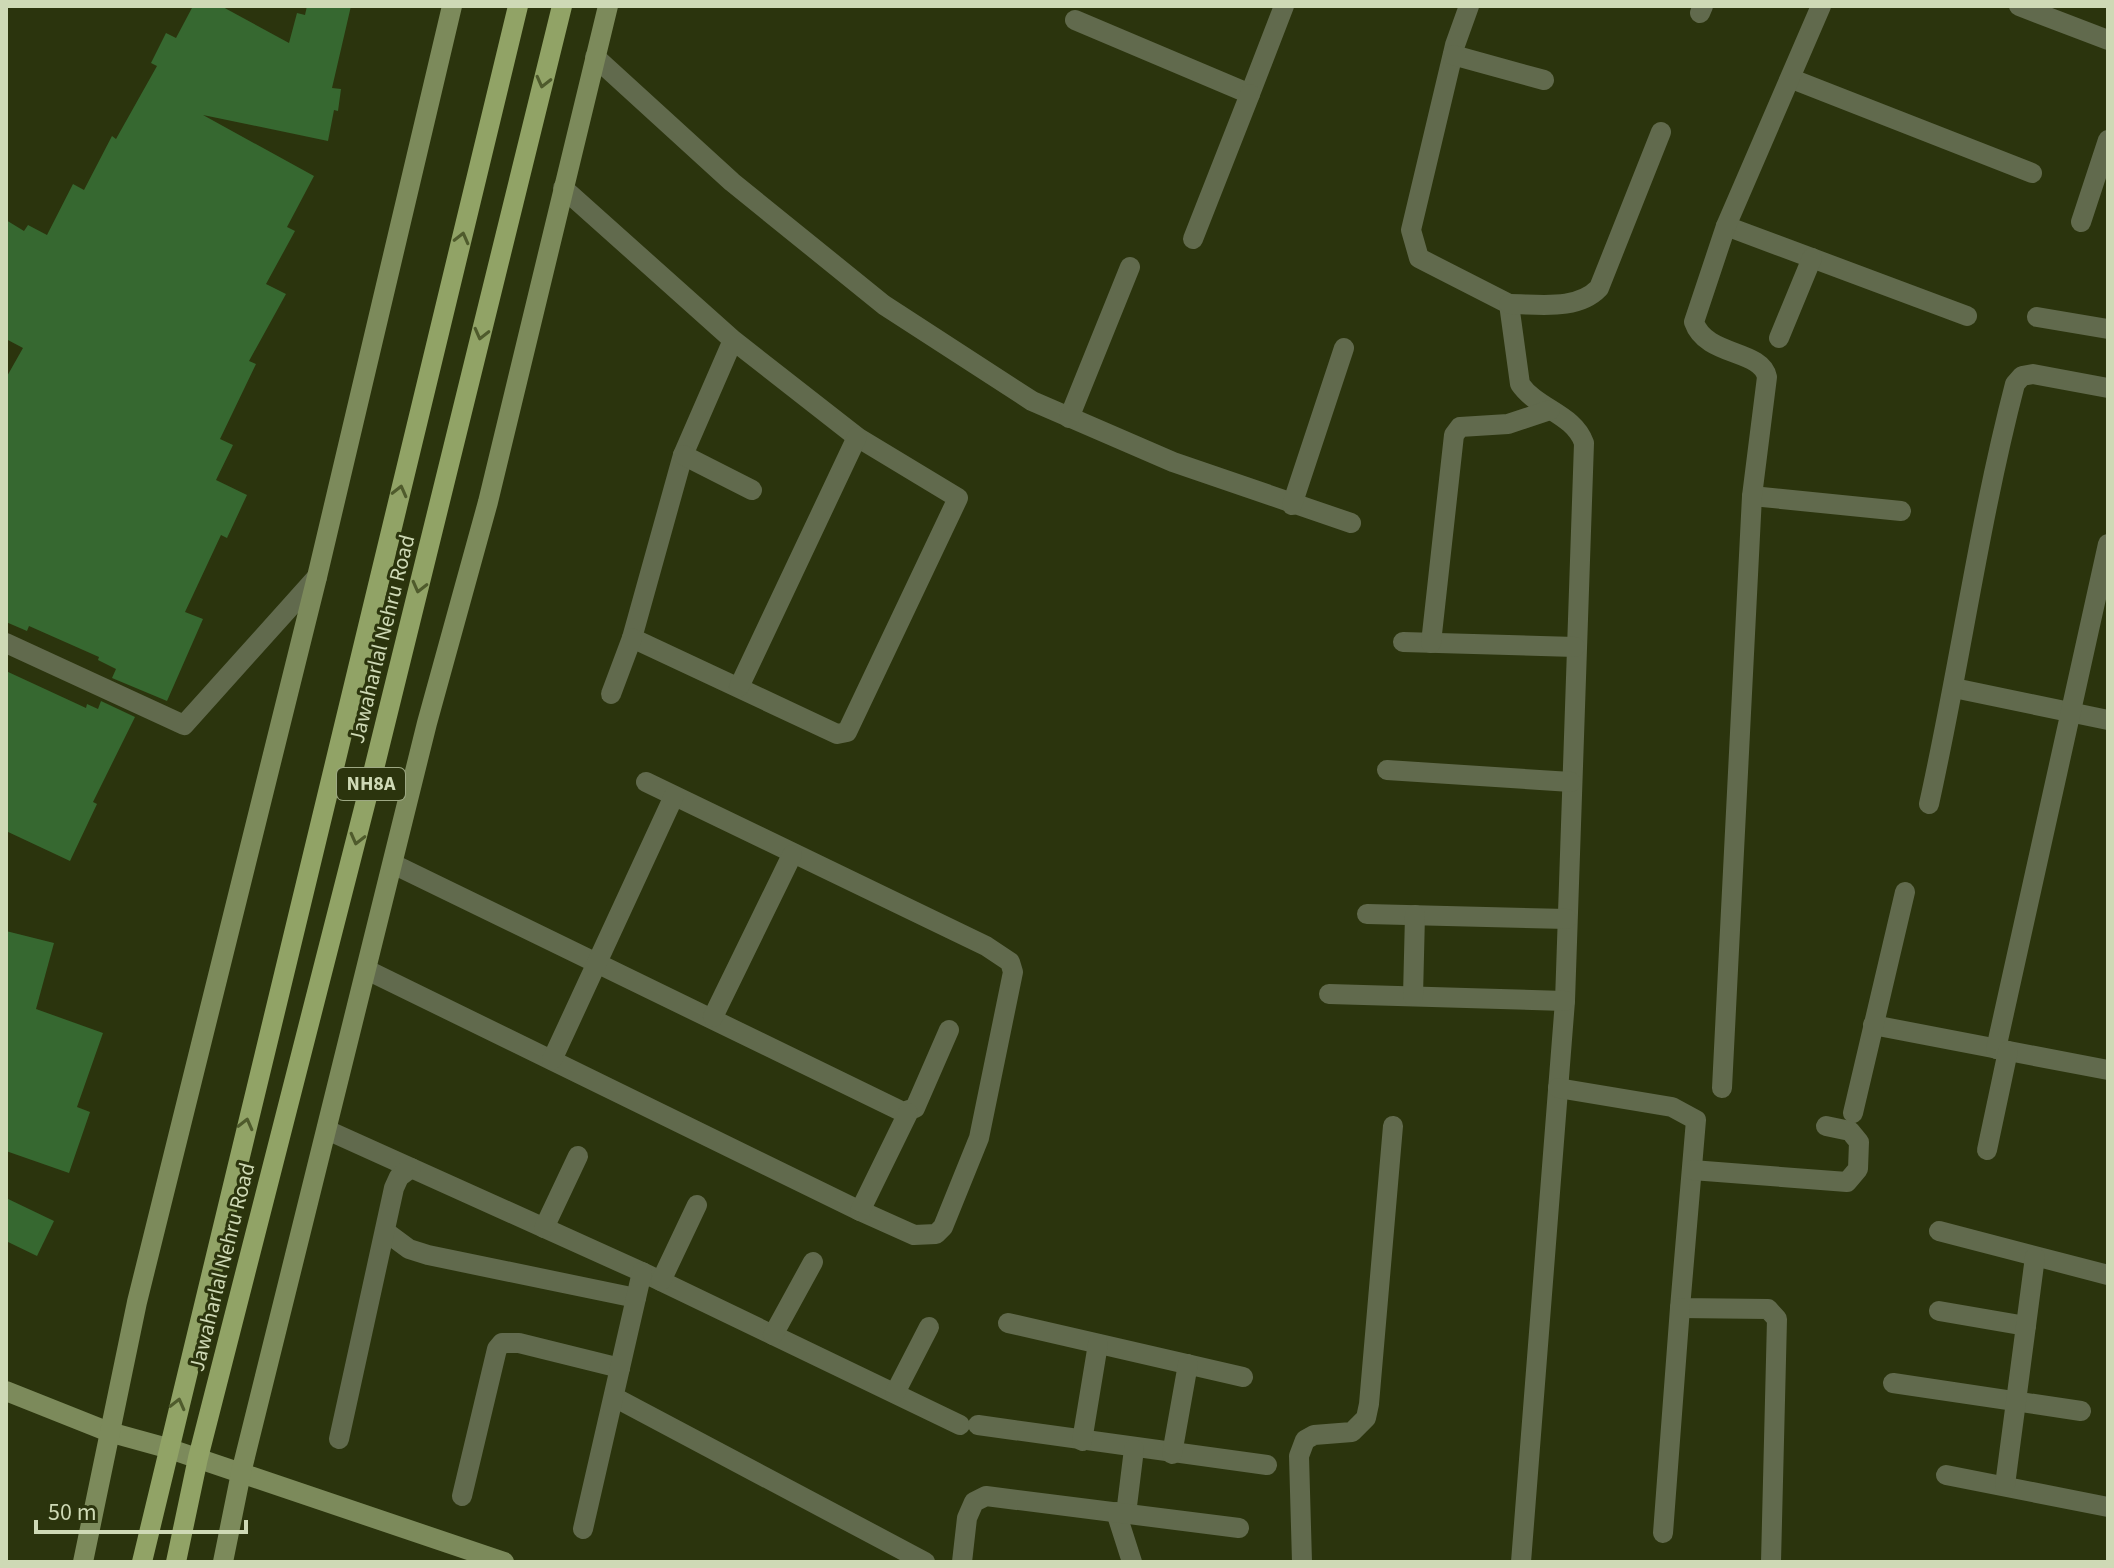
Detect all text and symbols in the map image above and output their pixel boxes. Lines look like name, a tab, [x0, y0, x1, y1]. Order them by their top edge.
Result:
one-way arrow	[535, 74, 552, 88]
one-way arrow	[452, 232, 469, 246]
one-way arrow	[473, 327, 490, 340]
one-way arrow	[391, 484, 408, 498]
street label: Jawaharlal Nehru Road	[341, 531, 423, 747]
one-way arrow	[411, 579, 428, 593]
road number: NH8A	[337, 768, 405, 800]
one-way arrow	[349, 832, 366, 845]
one-way arrow	[237, 1118, 254, 1132]
street label: Jawaharlal Nehru Road	[181, 1159, 263, 1375]
one-way arrow	[169, 1398, 186, 1411]
scale bar	[36, 1484, 246, 1534]
text: 50 m	[48, 1495, 97, 1530]

